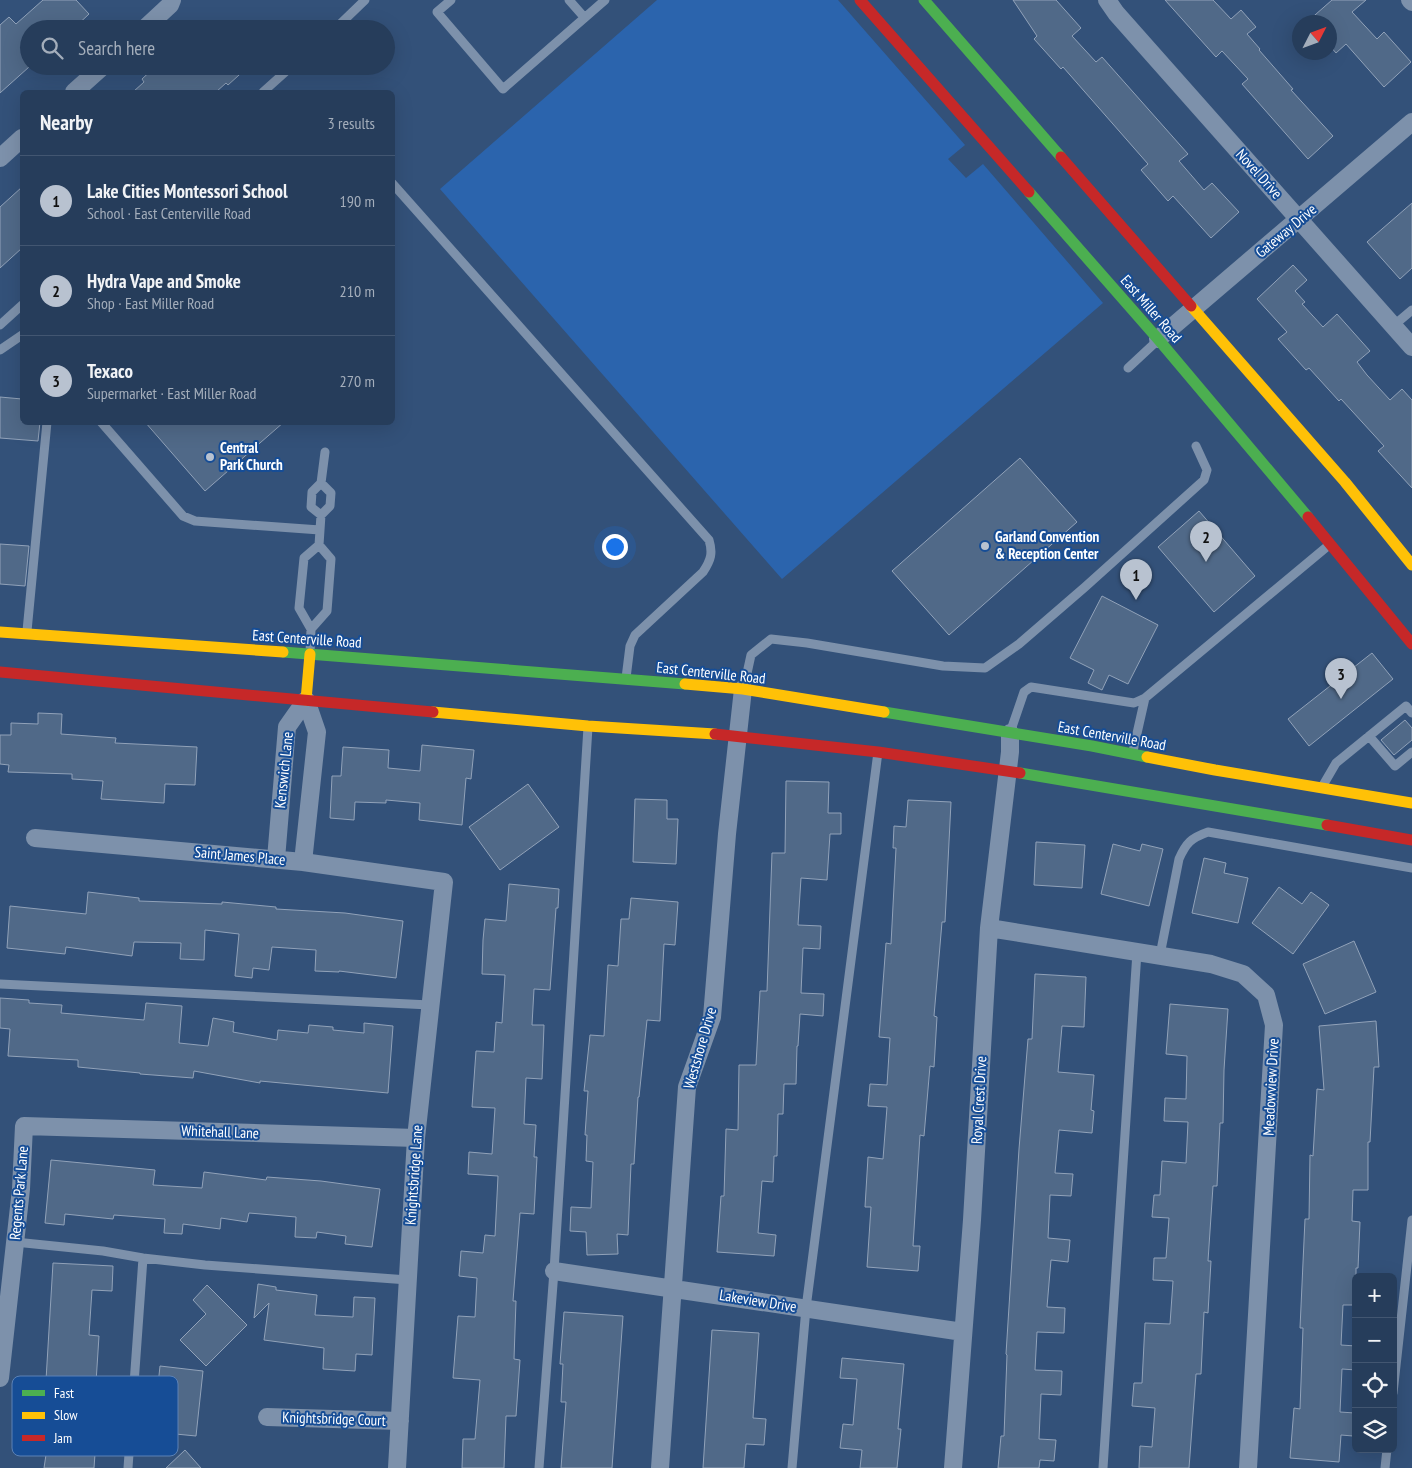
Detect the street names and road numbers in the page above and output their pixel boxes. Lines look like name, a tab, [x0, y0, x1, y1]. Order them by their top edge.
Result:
street label: Novel Drive	[1232, 145, 1287, 202]
street label: Gateway Drive	[1251, 200, 1320, 262]
street label: East Miller Road	[1117, 271, 1186, 346]
street label: East Centerville Road	[252, 625, 362, 652]
street label: East Centerville Road	[656, 657, 766, 688]
street label: East Centerville Road	[1057, 717, 1168, 754]
street label: Kenswich Lane	[270, 731, 297, 809]
street label: Saint James Place	[194, 842, 286, 869]
street label: Westshore Drive	[679, 1005, 720, 1091]
street label: Meadowview Drive	[1258, 1038, 1283, 1136]
street label: Royal Crest Drive	[967, 1056, 990, 1144]
street label: Whitehall Lane	[181, 1121, 259, 1142]
street label: Knightsbridge Lane	[401, 1124, 426, 1226]
street label: Regents Park Lane	[5, 1145, 32, 1241]
street label: Lakeview Drive	[718, 1285, 798, 1316]
street label: Knightsbridge Court	[282, 1407, 386, 1430]

